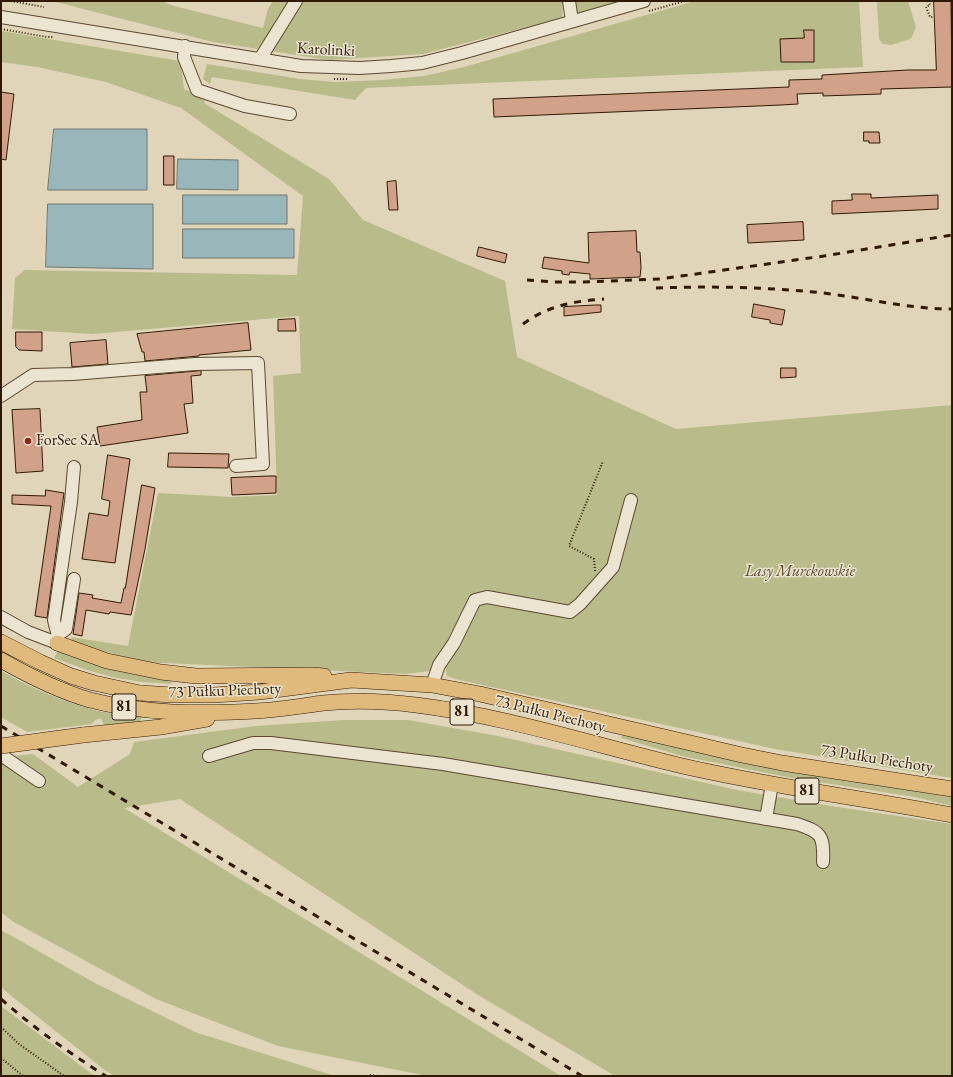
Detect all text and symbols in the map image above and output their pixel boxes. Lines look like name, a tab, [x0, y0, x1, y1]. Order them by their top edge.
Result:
street label: Karolinki	[297, 39, 355, 61]
place label: ForSec SA	[36, 431, 99, 451]
marker: ForSec SA	[23, 436, 33, 446]
park label: Lasy Murckowskie	[745, 562, 855, 582]
street label: 73 Pułku Piechoty	[168, 679, 282, 703]
street label: 73 Pułku Piechoty	[493, 691, 607, 737]
road number: 81	[112, 694, 136, 720]
road number: 81	[450, 699, 474, 725]
street label: 73 Pułku Piechoty	[820, 741, 934, 777]
road number: 81	[795, 778, 819, 804]

